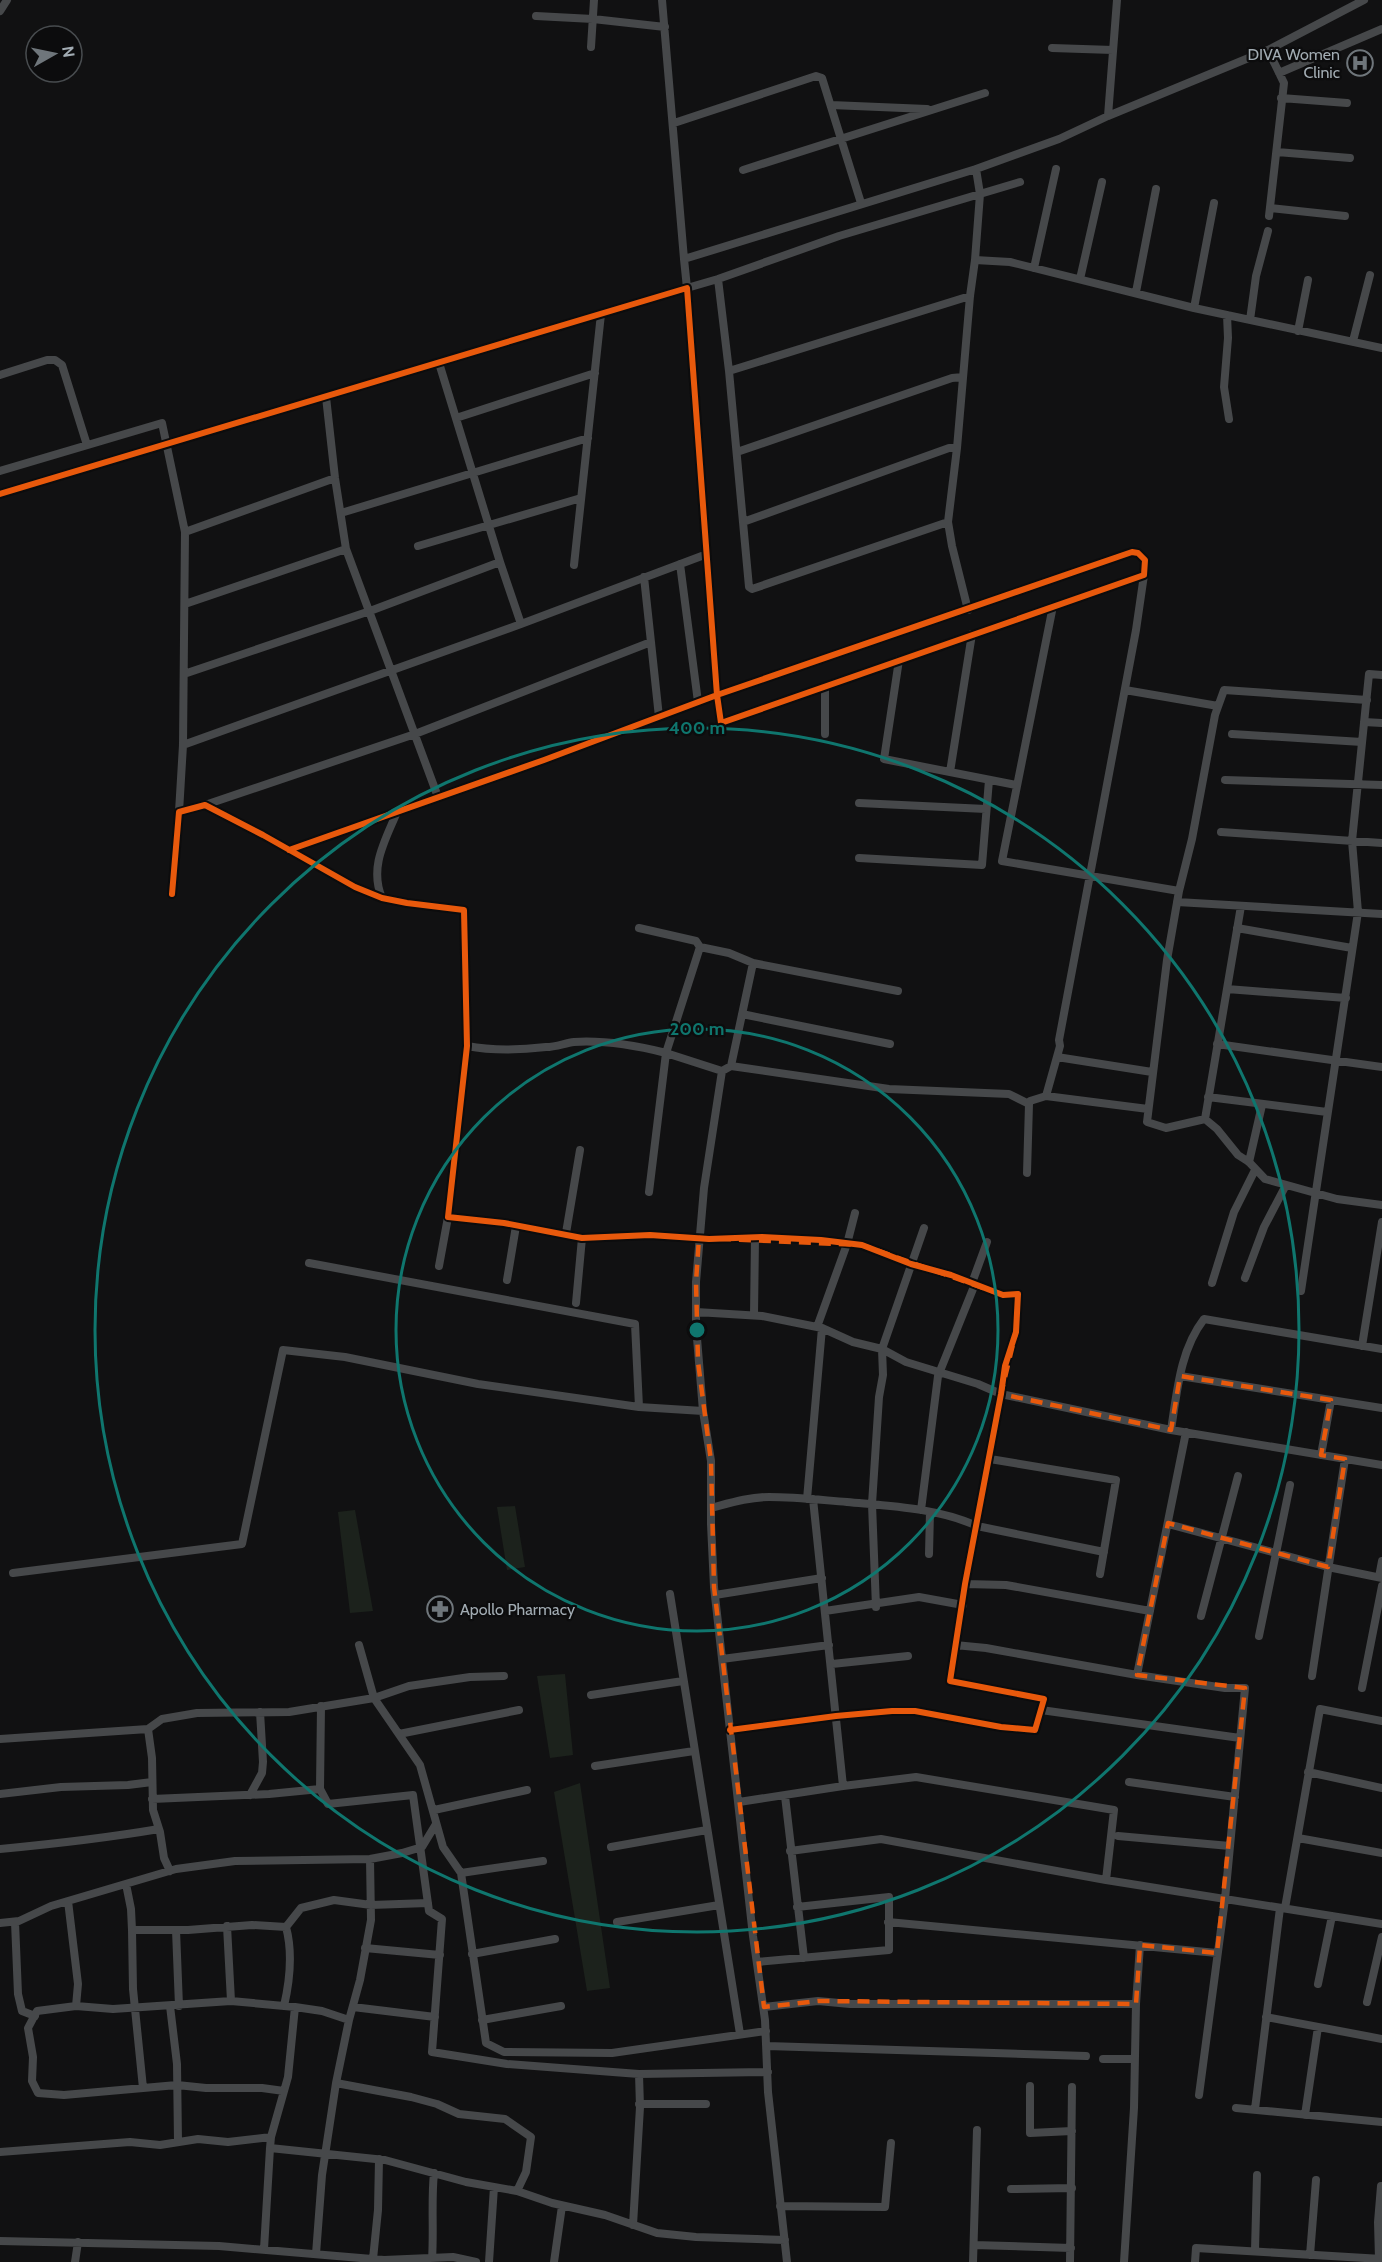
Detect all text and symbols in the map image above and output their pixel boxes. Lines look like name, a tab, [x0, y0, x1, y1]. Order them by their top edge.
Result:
north arrow	[24, 24, 84, 84]
text: N	[58, 45, 79, 59]
place label: DIVA Women Clinic	[1247, 45, 1340, 82]
hospital icon: DIVA Women Clinic	[1345, 48, 1375, 78]
text: 400 m	[669, 717, 725, 739]
text: 200 m	[670, 1018, 724, 1040]
centre of rings	[687, 1320, 707, 1340]
pharmacy icon: Apollo Pharmacy	[425, 1594, 455, 1624]
place label: Apollo Pharmacy	[460, 1600, 575, 1619]

